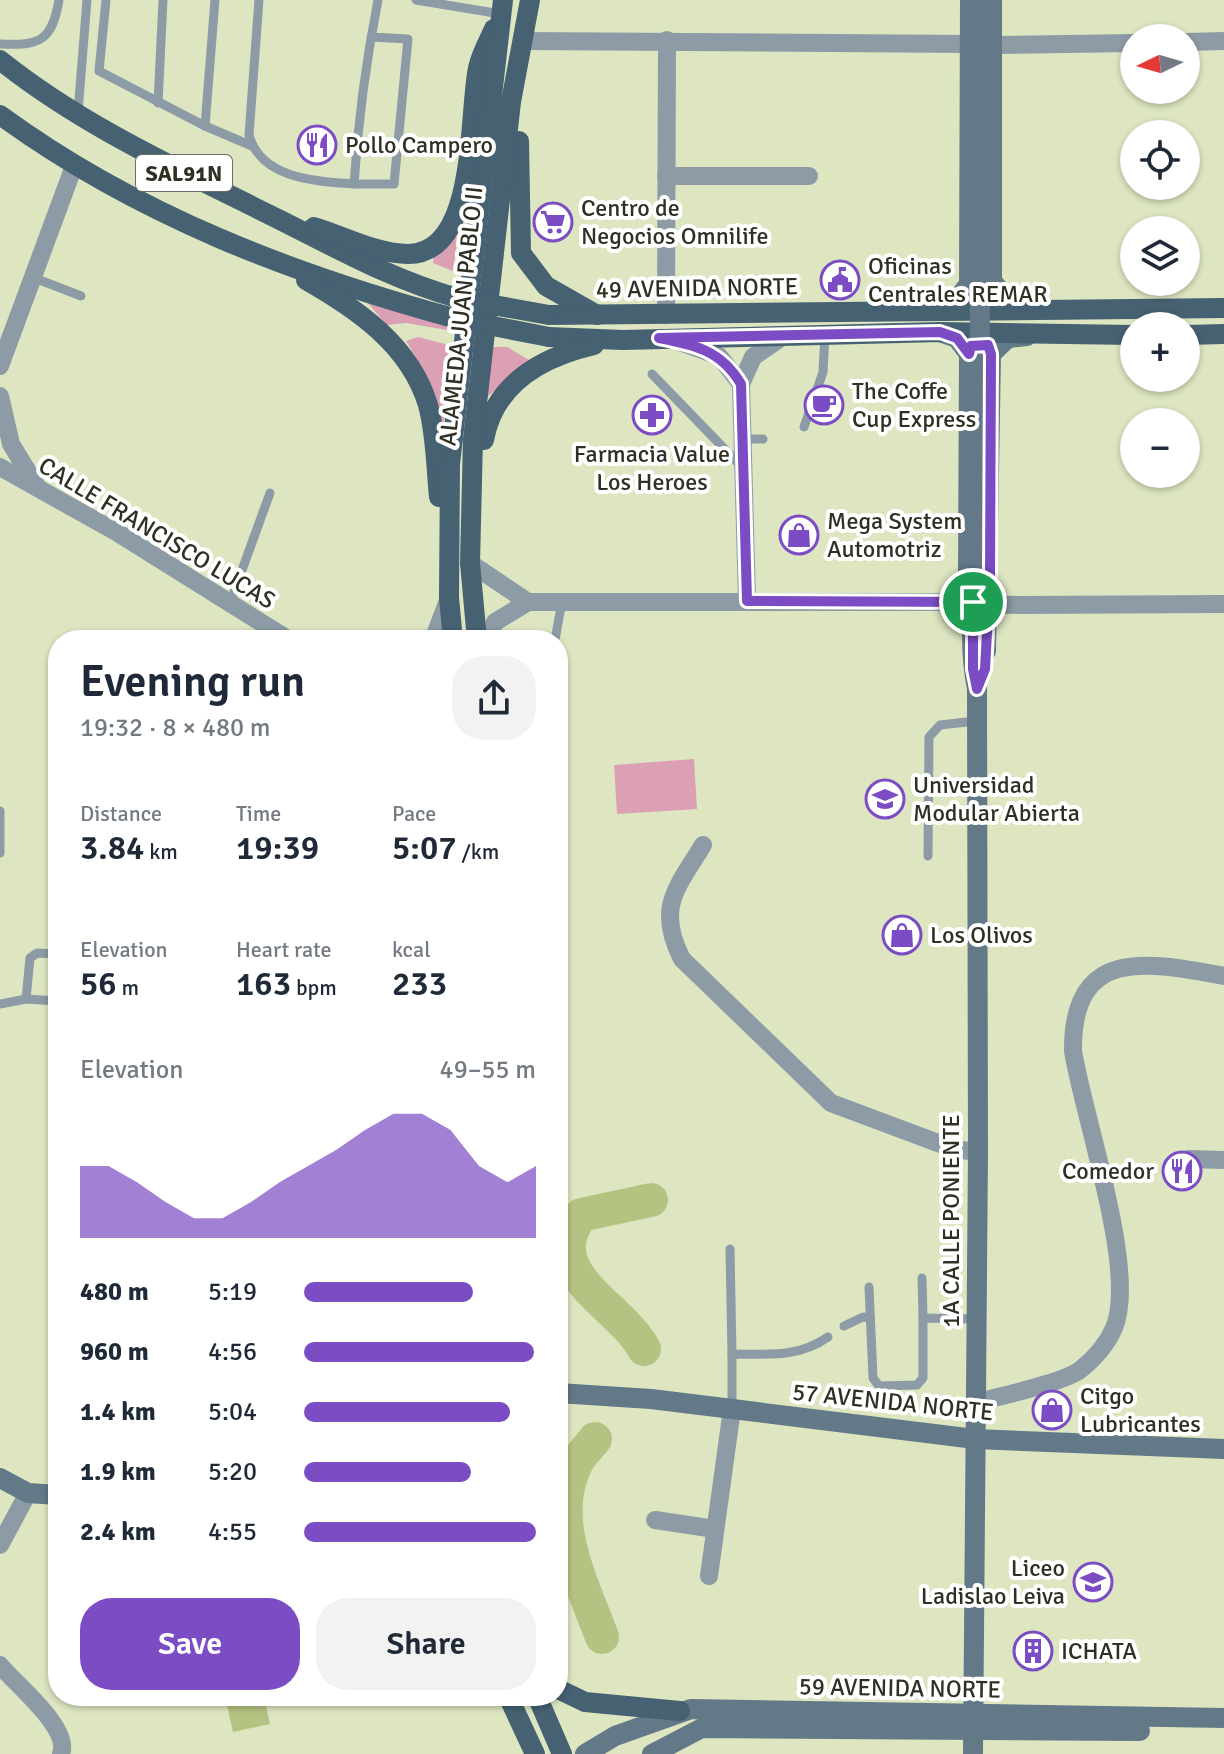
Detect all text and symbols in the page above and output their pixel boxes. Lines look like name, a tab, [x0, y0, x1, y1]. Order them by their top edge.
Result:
north arrow	[1120, 24, 1200, 104]
map controls	[1120, 24, 1200, 488]
button: locate	[1120, 120, 1200, 200]
restaurant icon: Pollo Campero	[296, 124, 338, 166]
place label: Pollo Campero	[345, 130, 493, 160]
road number: SAL91N	[136, 155, 232, 191]
street label: ALAMEDA JUAN PABLO II	[432, 185, 490, 447]
place label: Centro de Negocios Omnilife	[581, 193, 768, 251]
supermarket icon: Centro de Negocios Omnilife	[532, 201, 574, 243]
button: layers	[1120, 216, 1200, 296]
place label: Oficinas Centrales REMAR	[868, 251, 1048, 309]
public building icon: Oficinas Centrales REMAR	[819, 259, 861, 301]
street label: 49 AVENIDA NORTE	[596, 271, 798, 305]
button: +	[1120, 312, 1200, 392]
place label: The Coffe Cup Express	[852, 376, 976, 434]
cafe icon: The Coffe Cup Express	[803, 384, 845, 426]
pharmacy icon: Farmacia Value Los Heroes	[631, 394, 673, 436]
button: −	[1120, 408, 1200, 488]
place label: Farmacia Value Los Heroes	[574, 439, 730, 497]
street label: CALLE FRANCISCO LUCAS	[33, 450, 281, 616]
place label: Mega System Automotriz	[827, 506, 962, 564]
shop icon: Mega System Automotriz	[778, 514, 820, 556]
pin	[939, 568, 1007, 636]
icon: arrive	[951, 580, 995, 624]
text: Evening run	[80, 655, 305, 709]
button: share	[452, 656, 536, 740]
text: 19:32 · 8 × 480 m	[80, 712, 271, 744]
place label: Universidad Modular Abierta	[913, 770, 1080, 828]
school or university icon: Universidad Modular Abierta	[864, 778, 906, 820]
text: Distance	[80, 800, 162, 827]
text: Time	[236, 800, 281, 827]
text: Pace	[392, 800, 436, 827]
text: 3.84	[80, 827, 144, 869]
text: 19:39	[236, 827, 319, 869]
text: 5:07	[392, 827, 457, 869]
text: km	[144, 838, 178, 865]
text: /km	[457, 838, 499, 865]
shop icon: Los Olivos	[881, 914, 923, 956]
place label: Los Olivos	[930, 920, 1033, 950]
text: Elevation	[80, 936, 168, 963]
text: Heart rate	[236, 936, 331, 963]
text: kcal	[392, 936, 431, 963]
text: 56	[80, 963, 117, 1005]
text: 163	[236, 963, 291, 1005]
text: 233	[392, 963, 447, 1005]
text: m	[117, 974, 139, 1001]
text: bpm	[291, 974, 337, 1001]
text: Elevation	[80, 1054, 184, 1086]
text: 49–55 m	[440, 1054, 536, 1086]
street label: 1A CALLE PONIENTE	[936, 1114, 966, 1328]
restaurant icon: Comedor	[1161, 1150, 1203, 1192]
place label: Comedor	[1062, 1156, 1154, 1186]
text: 480 m	[80, 1276, 149, 1308]
text: 5:19	[208, 1276, 257, 1308]
text: 960 m	[80, 1336, 149, 1368]
text: 4:56	[208, 1336, 257, 1368]
street label: 57 AVENIDA NORTE	[791, 1377, 995, 1427]
place label: Citgo Lubricantes	[1080, 1381, 1201, 1439]
shop icon: Citgo Lubricantes	[1031, 1389, 1073, 1431]
text: 1.4 km	[80, 1396, 156, 1428]
text: 5:04	[208, 1396, 257, 1428]
text: 1.9 km	[80, 1456, 156, 1488]
text: 5:20	[208, 1456, 257, 1488]
text: 2.4 km	[80, 1516, 156, 1548]
text: 4:55	[208, 1516, 257, 1548]
place label: Liceo Ladislao Leiva	[921, 1553, 1065, 1611]
school or university icon: Liceo Ladislao Leiva	[1072, 1561, 1114, 1603]
button: Save	[80, 1598, 300, 1690]
button: Share	[316, 1598, 536, 1690]
building icon: ICHATA	[1012, 1630, 1054, 1672]
place label: ICHATA	[1061, 1636, 1137, 1666]
street label: 59 AVENIDA NORTE	[799, 1671, 1001, 1705]

